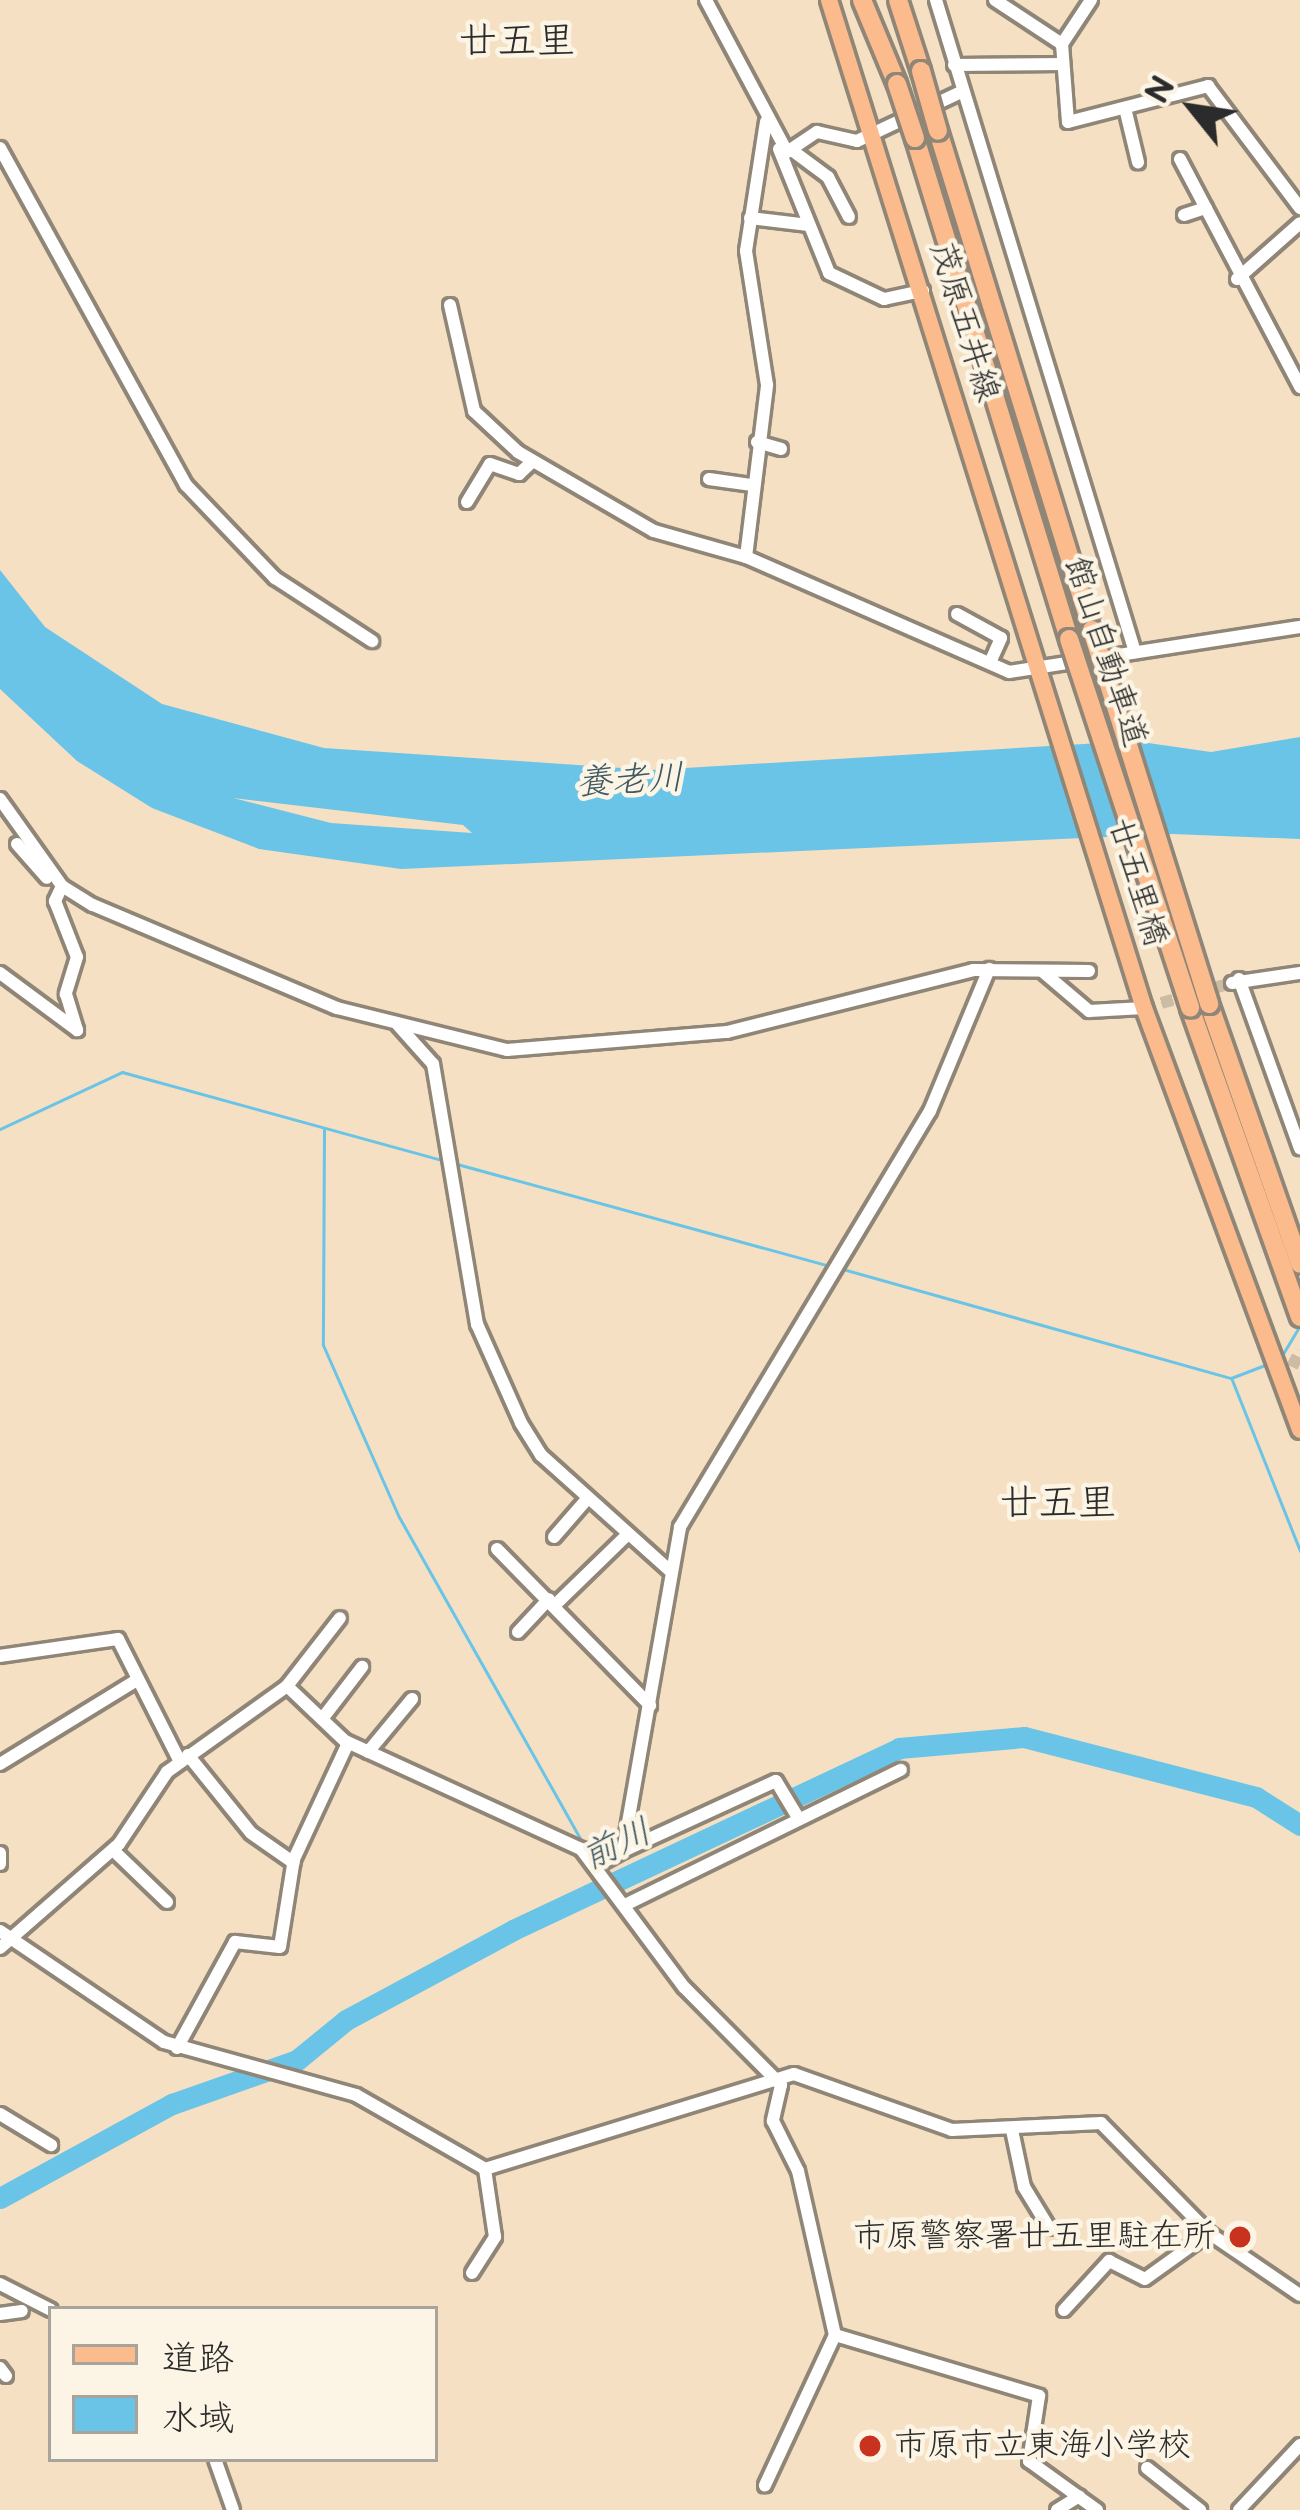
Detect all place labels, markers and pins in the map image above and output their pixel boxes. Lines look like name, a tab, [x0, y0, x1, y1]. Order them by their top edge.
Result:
place label: 市原警察署廿五里駐在所	[853, 2217, 1216, 2257]
marker: 市原警察署廿五里駐在所	[1227, 2224, 1253, 2250]
place label: 市原市立東海小学校	[894, 2426, 1191, 2466]
marker: 市原市立東海小学校	[857, 2433, 883, 2459]

